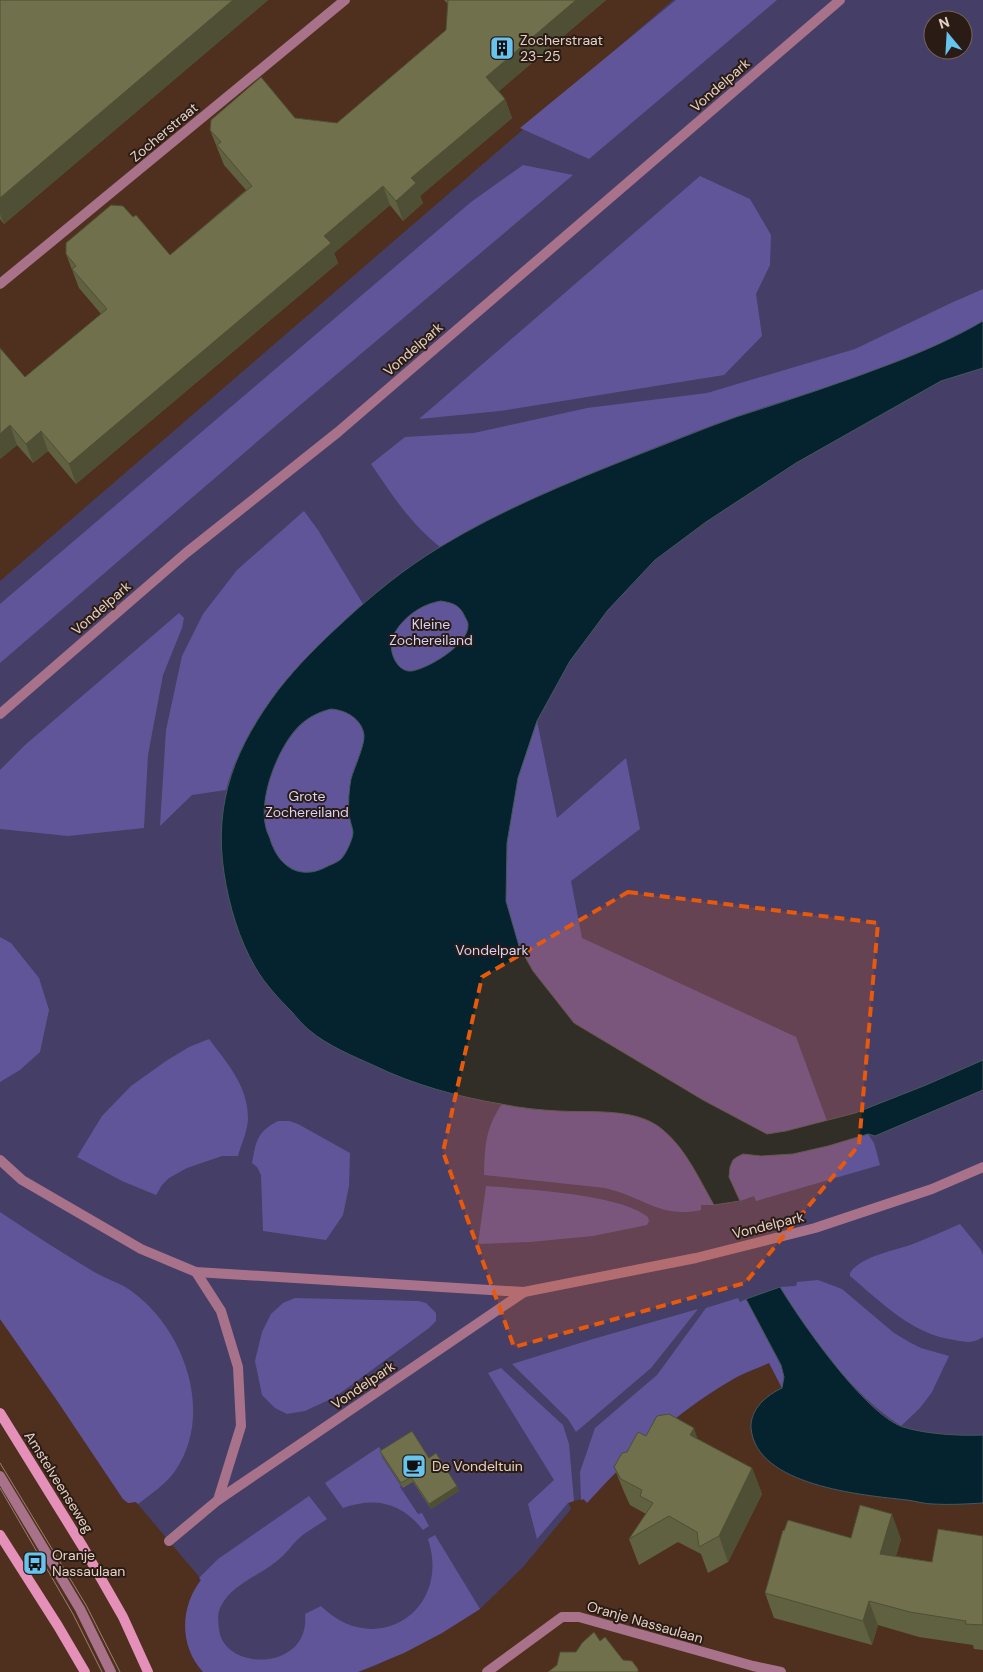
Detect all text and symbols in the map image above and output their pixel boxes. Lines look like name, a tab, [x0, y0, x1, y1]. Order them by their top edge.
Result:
north arrow	[923, 10, 973, 60]
text: N	[936, 12, 952, 33]
place label: Zocherstraat 23-25	[520, 31, 603, 65]
building icon: Zocherstraat 23-25	[489, 35, 515, 61]
street label: Vondelpark	[686, 54, 754, 116]
street label: Zocherstraat	[126, 98, 202, 166]
street label: Vondelpark	[379, 318, 447, 380]
street label: Vondelpark	[67, 577, 135, 639]
park label: Kleine Zochereiland	[389, 615, 473, 649]
park label: Grote Zochereiland	[265, 787, 349, 821]
park label: Vondelpark	[455, 941, 529, 959]
street label: Vondelpark	[730, 1207, 806, 1243]
street label: Vondelpark	[328, 1357, 398, 1413]
street label: Amstelveenseweg	[20, 1428, 98, 1536]
cafe icon: De Vondeltuin	[401, 1453, 427, 1479]
place label: De Vondeltuin	[432, 1457, 523, 1475]
place label: Oranje Nassaulaan	[52, 1546, 125, 1580]
bus stop icon: Oranje Nassaulaan	[22, 1550, 48, 1576]
street label: Oranje Nassaulaan	[585, 1597, 705, 1647]

